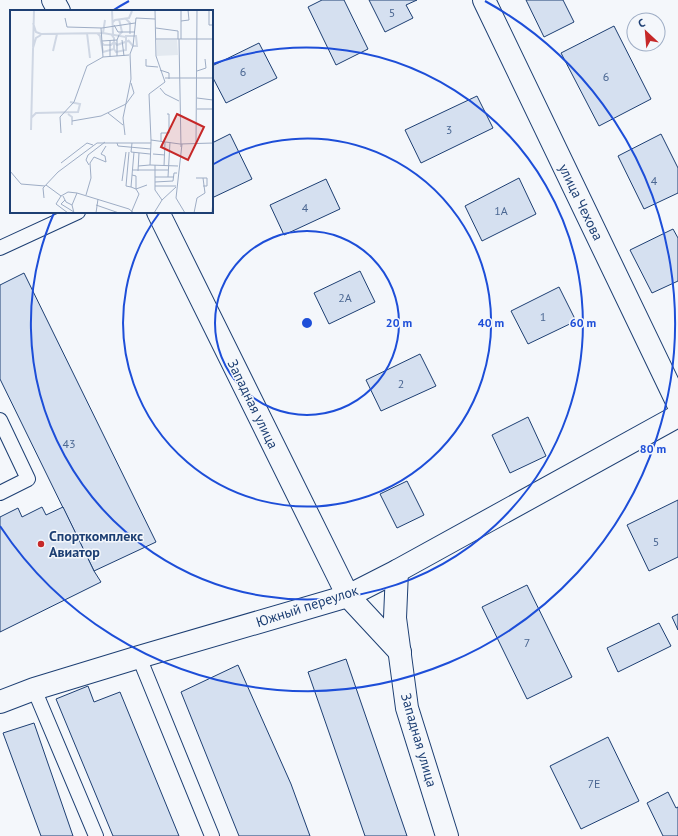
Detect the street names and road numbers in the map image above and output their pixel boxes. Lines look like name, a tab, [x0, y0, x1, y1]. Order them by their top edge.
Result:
street label: улица Чехова	[555, 161, 607, 243]
street label: Западная улица	[224, 356, 282, 452]
street label: Южный переулок	[254, 581, 361, 631]
street label: Западная улица	[397, 691, 441, 789]

